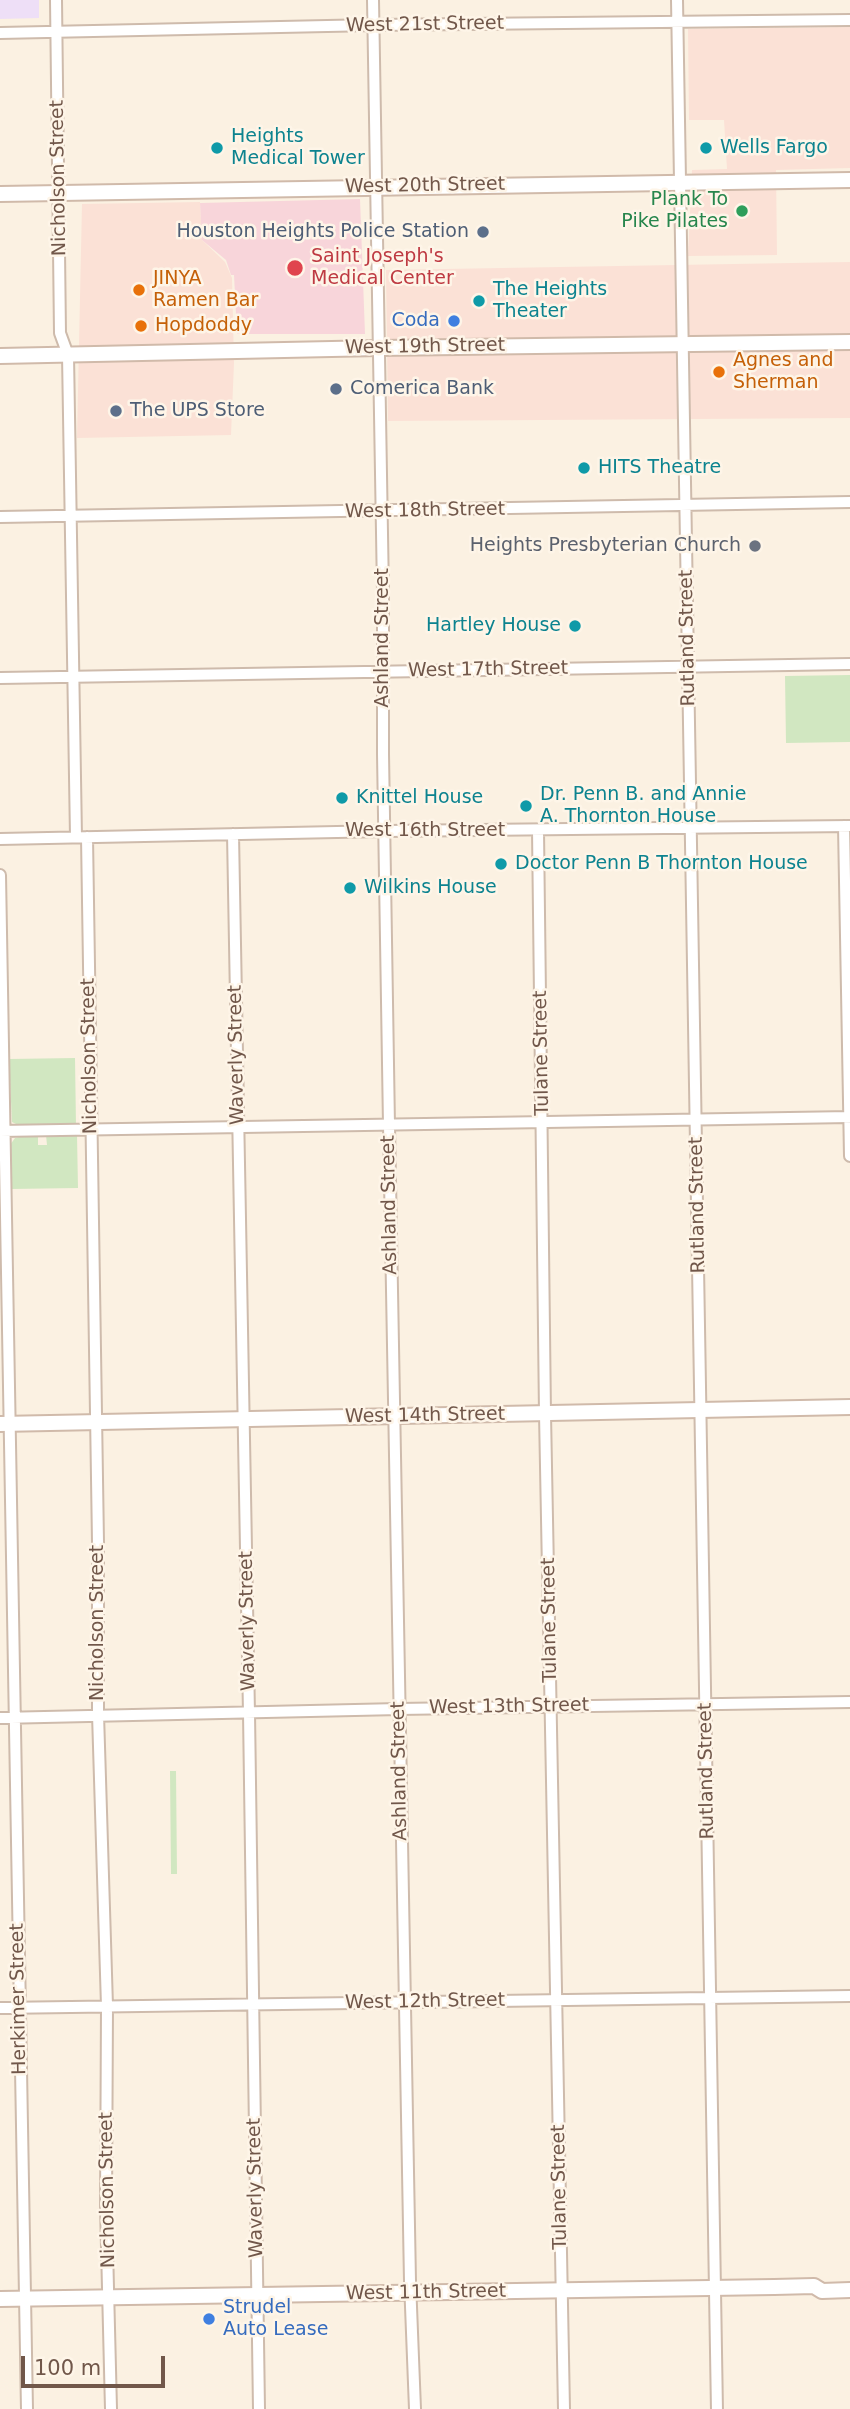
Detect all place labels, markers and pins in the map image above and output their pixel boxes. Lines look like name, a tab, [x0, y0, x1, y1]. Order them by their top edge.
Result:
place label: Heights Medical Tower	[231, 126, 365, 170]
place label: Wells Fargo	[720, 137, 828, 159]
marker: Heights Medical Tower	[209, 140, 225, 156]
marker: Wells Fargo	[698, 140, 714, 156]
place label: Plank To Pike Pilates	[621, 189, 728, 233]
marker: Plank To Pike Pilates	[734, 203, 750, 219]
place label: Houston Heights Police Station	[177, 221, 469, 243]
marker: Houston Heights Police Station	[475, 224, 491, 240]
place label: Saint Joseph's Medical Center	[311, 246, 454, 290]
marker: Saint Joseph's Medical Center	[285, 258, 305, 278]
place label: JINYA Ramen Bar	[153, 268, 258, 312]
place label: The Heights Theater	[493, 279, 607, 323]
marker: JINYA Ramen Bar	[131, 282, 147, 298]
marker: The Heights Theater	[471, 293, 487, 309]
place label: Coda	[391, 310, 440, 332]
marker: Coda	[446, 313, 462, 329]
place label: Hopdoddy	[155, 315, 252, 337]
marker: Hopdoddy	[133, 318, 149, 334]
place label: Agnes and Sherman	[733, 350, 833, 394]
marker: Agnes and Sherman	[711, 364, 727, 380]
place label: Comerica Bank	[350, 378, 494, 400]
marker: Comerica Bank	[328, 381, 344, 397]
place label: The UPS Store	[130, 400, 265, 422]
marker: The UPS Store	[108, 403, 124, 419]
place label: HITS Theatre	[598, 457, 721, 479]
marker: HITS Theatre	[576, 460, 592, 476]
place label: Heights Presbyterian Church	[470, 535, 741, 557]
marker: Heights Presbyterian Church	[747, 538, 763, 554]
place label: Hartley House	[426, 615, 561, 637]
marker: Hartley House	[567, 618, 583, 634]
place label: Dr. Penn B. and Annie A. Thornton House	[540, 784, 746, 828]
place label: Knittel House	[356, 787, 483, 809]
marker: Knittel House	[334, 790, 350, 806]
marker: Dr. Penn B. and Annie A. Thornton House	[518, 798, 534, 814]
place label: Doctor Penn B Thornton House	[515, 853, 808, 875]
marker: Doctor Penn B Thornton House	[493, 856, 509, 872]
place label: Wilkins House	[364, 877, 497, 899]
marker: Wilkins House	[342, 880, 358, 896]
place label: Strudel Auto Lease	[223, 2297, 328, 2341]
marker: Strudel Auto Lease	[201, 2311, 217, 2327]

